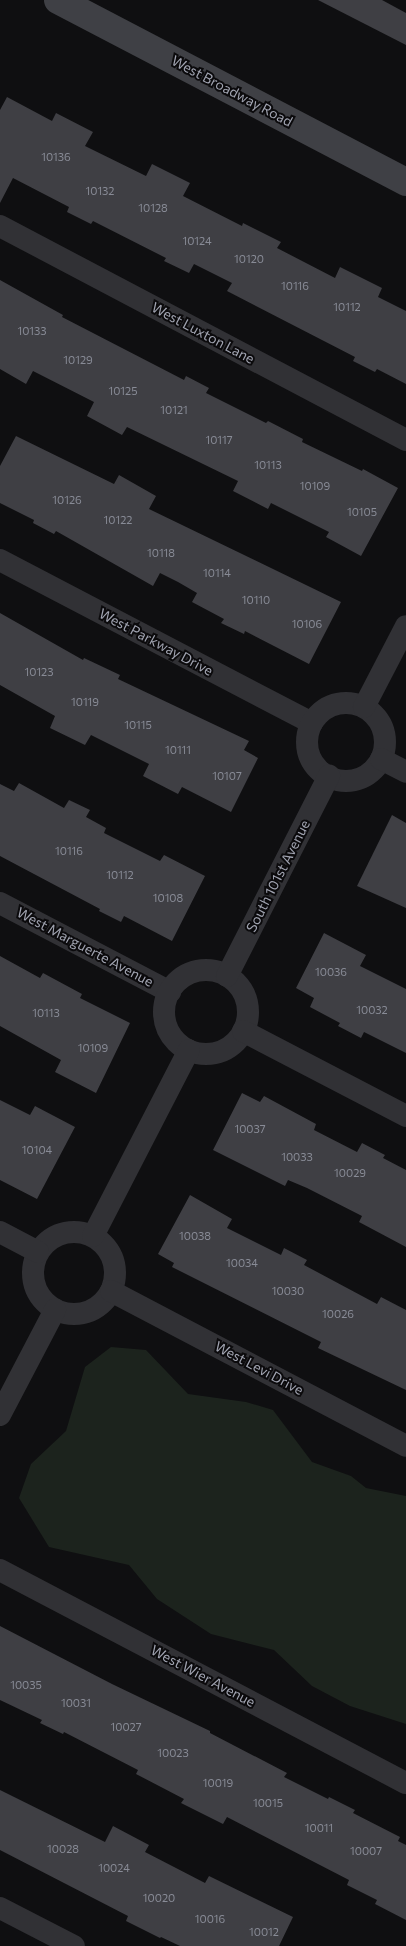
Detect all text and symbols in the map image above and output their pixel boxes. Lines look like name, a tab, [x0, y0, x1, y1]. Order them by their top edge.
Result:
street label: West Broadway Road	[169, 52, 295, 130]
house number: 10136	[41, 150, 71, 164]
house number: 10132	[86, 184, 114, 198]
house number: 10128	[138, 201, 168, 215]
house number: 10124	[182, 234, 212, 248]
house number: 10120	[234, 252, 264, 266]
house number: 10116	[281, 279, 309, 293]
street label: West Luxton Lane	[149, 299, 257, 367]
house number: 10112	[333, 300, 361, 314]
house number: 10133	[17, 324, 47, 338]
house number: 10129	[63, 353, 93, 367]
house number: 10125	[108, 384, 138, 398]
house number: 10121	[160, 403, 188, 417]
house number: 10117	[205, 433, 233, 447]
house number: 10113	[254, 458, 282, 472]
house number: 10109	[300, 479, 330, 493]
house number: 10126	[52, 493, 82, 507]
house number: 10105	[347, 505, 377, 519]
house number: 10122	[104, 513, 132, 527]
house number: 10118	[147, 546, 175, 560]
house number: 10114	[203, 566, 231, 580]
house number: 10110	[242, 593, 270, 607]
street label: West Parkway Drive	[96, 605, 216, 679]
house number: 10106	[292, 617, 322, 631]
house number: 10123	[25, 665, 53, 679]
house number: 10119	[71, 695, 99, 709]
house number: 10115	[124, 718, 152, 732]
house number: 10111	[165, 743, 191, 757]
house number: 10107	[212, 769, 242, 783]
street label: South 101st Avenue	[243, 817, 313, 935]
house number: 10116	[55, 844, 83, 858]
house number: 10112	[106, 868, 134, 882]
house number: 10108	[153, 891, 183, 905]
street label: West Marguerte Avenue	[14, 904, 156, 990]
house number: 10036	[315, 965, 347, 979]
house number: 10032	[356, 1003, 388, 1017]
house number: 10113	[32, 1006, 60, 1020]
house number: 10109	[78, 1041, 108, 1055]
house number: 10037	[234, 1122, 266, 1136]
house number: 10104	[22, 1143, 52, 1157]
house number: 10033	[281, 1150, 313, 1164]
house number: 10029	[334, 1166, 366, 1180]
house number: 10038	[179, 1229, 211, 1243]
house number: 10034	[226, 1256, 258, 1270]
house number: 10030	[272, 1284, 304, 1298]
house number: 10026	[322, 1307, 354, 1321]
street label: West Levi Drive	[212, 1338, 306, 1398]
street label: West Wier Avenue	[148, 1641, 258, 1711]
house number: 10035	[10, 1678, 42, 1692]
house number: 10031	[61, 1696, 91, 1710]
house number: 10027	[111, 1720, 141, 1734]
house number: 10023	[157, 1746, 189, 1760]
house number: 10019	[203, 1776, 233, 1790]
house number: 10015	[253, 1796, 283, 1810]
house number: 10011	[305, 1821, 333, 1835]
house number: 10028	[47, 1842, 79, 1856]
house number: 10007	[350, 1844, 382, 1858]
house number: 10024	[98, 1861, 130, 1875]
house number: 10020	[143, 1891, 175, 1905]
house number: 10016	[195, 1912, 225, 1926]
house number: 10012	[249, 1925, 279, 1939]

